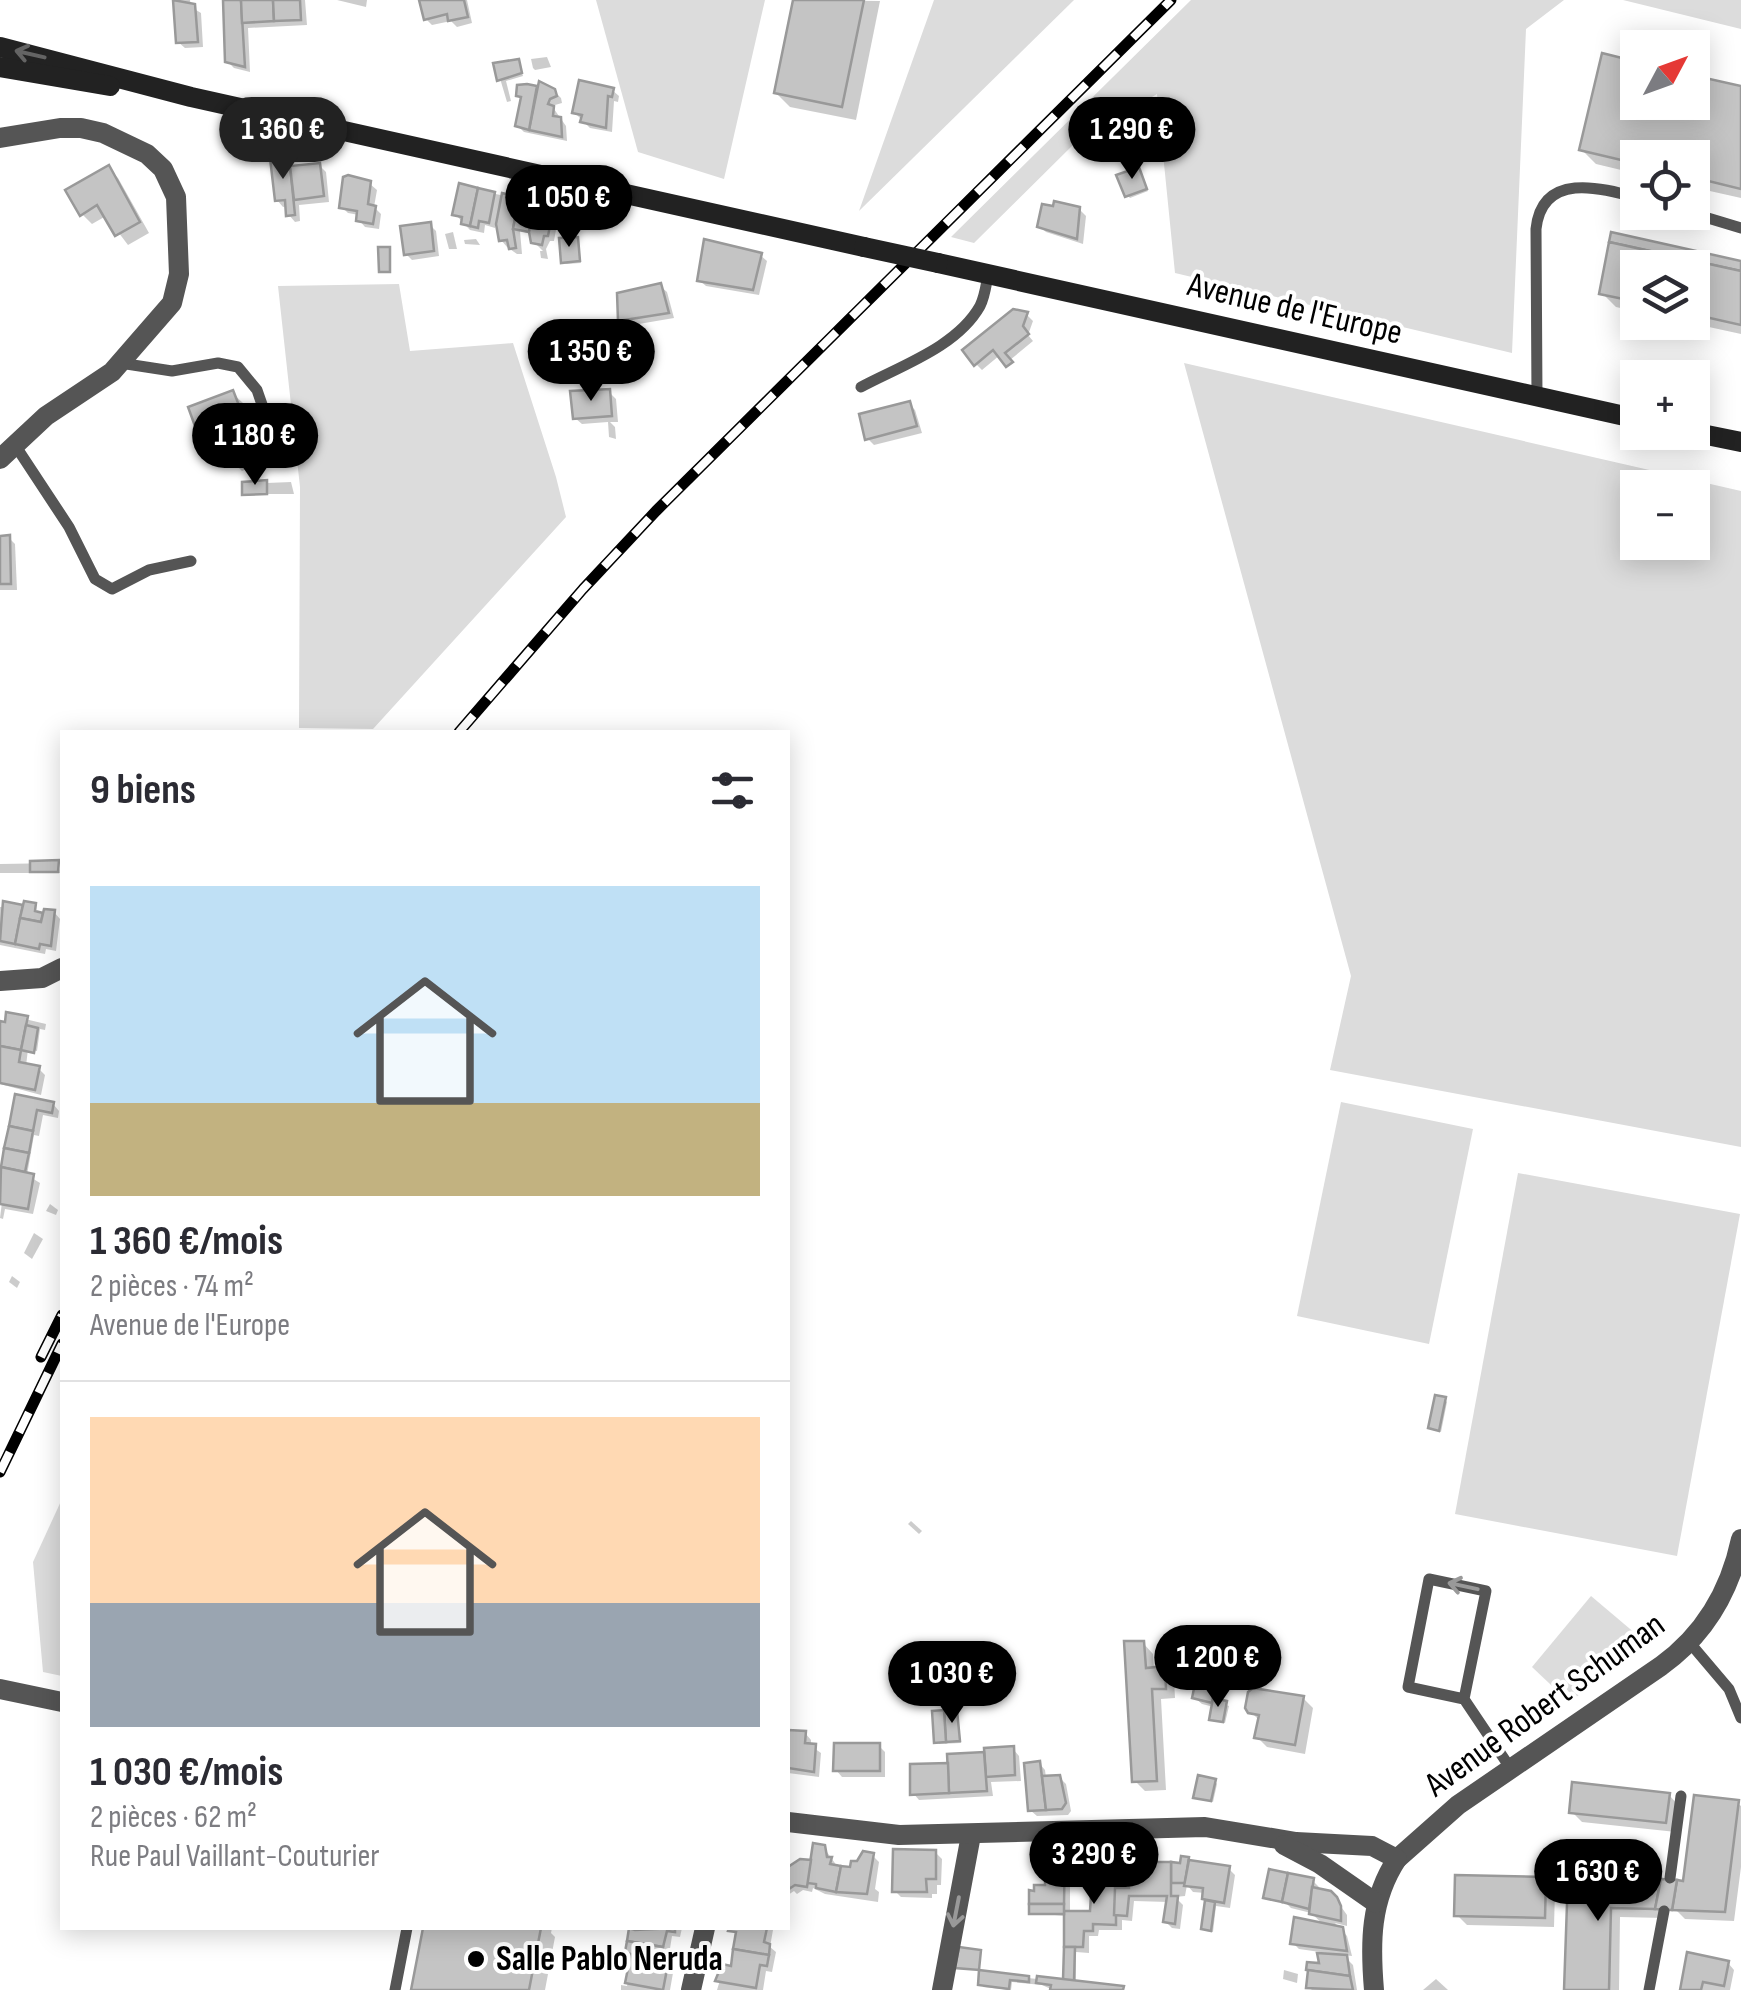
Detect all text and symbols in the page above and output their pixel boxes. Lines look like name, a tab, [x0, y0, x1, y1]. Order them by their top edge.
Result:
north arrow	[1620, 30, 1710, 120]
map controls	[1620, 30, 1710, 560]
one-way arrow	[15, 44, 47, 62]
pin: 1 360 €	[191, 97, 375, 182]
pin: 1 290 €	[1040, 97, 1224, 182]
text: 1 360 €	[241, 110, 325, 149]
text: 1 290 €	[1090, 110, 1174, 149]
button: locate	[1620, 140, 1710, 230]
pin: 1 050 €	[477, 165, 661, 250]
text: 1 050 €	[527, 178, 611, 217]
button: layers	[1620, 250, 1710, 340]
street label: Avenue de l'Europe	[1182, 263, 1407, 355]
pin: 1 350 €	[499, 319, 683, 404]
text: 1 350 €	[550, 332, 632, 371]
button: +	[1620, 360, 1710, 450]
pin: 1 180 €	[163, 403, 347, 488]
text: 1 180 €	[214, 416, 296, 455]
button: −	[1620, 470, 1710, 560]
icon: filters	[705, 763, 760, 818]
text: 9 biens	[90, 765, 196, 816]
icon: home	[335, 951, 515, 1131]
text: 1 360 €/mois	[90, 1216, 283, 1267]
text: 2 pièces · 74 m²	[90, 1267, 254, 1306]
text: Avenue de l'Europe	[90, 1306, 290, 1345]
icon: home	[335, 1482, 515, 1662]
one-way arrow	[1448, 1576, 1480, 1595]
street label: Avenue Robert Schuman	[1416, 1603, 1673, 1807]
pin: 1 200 €	[1126, 1625, 1310, 1710]
text: 1 200 €	[1176, 1638, 1260, 1677]
pin: 1 030 €	[860, 1641, 1044, 1726]
text: 1 030 €	[910, 1654, 994, 1693]
text: 1 030 €/mois	[90, 1747, 283, 1798]
text: 2 pièces · 62 m²	[90, 1798, 257, 1837]
pin: 3 290 €	[1002, 1822, 1186, 1907]
text: 3 290 €	[1051, 1835, 1137, 1874]
text: Rue Paul Vaillant-Couturier	[90, 1837, 379, 1876]
pin: 1 630 €	[1506, 1839, 1690, 1924]
text: 1 630 €	[1556, 1852, 1640, 1891]
one-way arrow	[946, 1896, 965, 1928]
place label: Salle Pablo Neruda	[496, 1938, 723, 1981]
marker: Salle Pablo Neruda	[465, 1948, 487, 1970]

